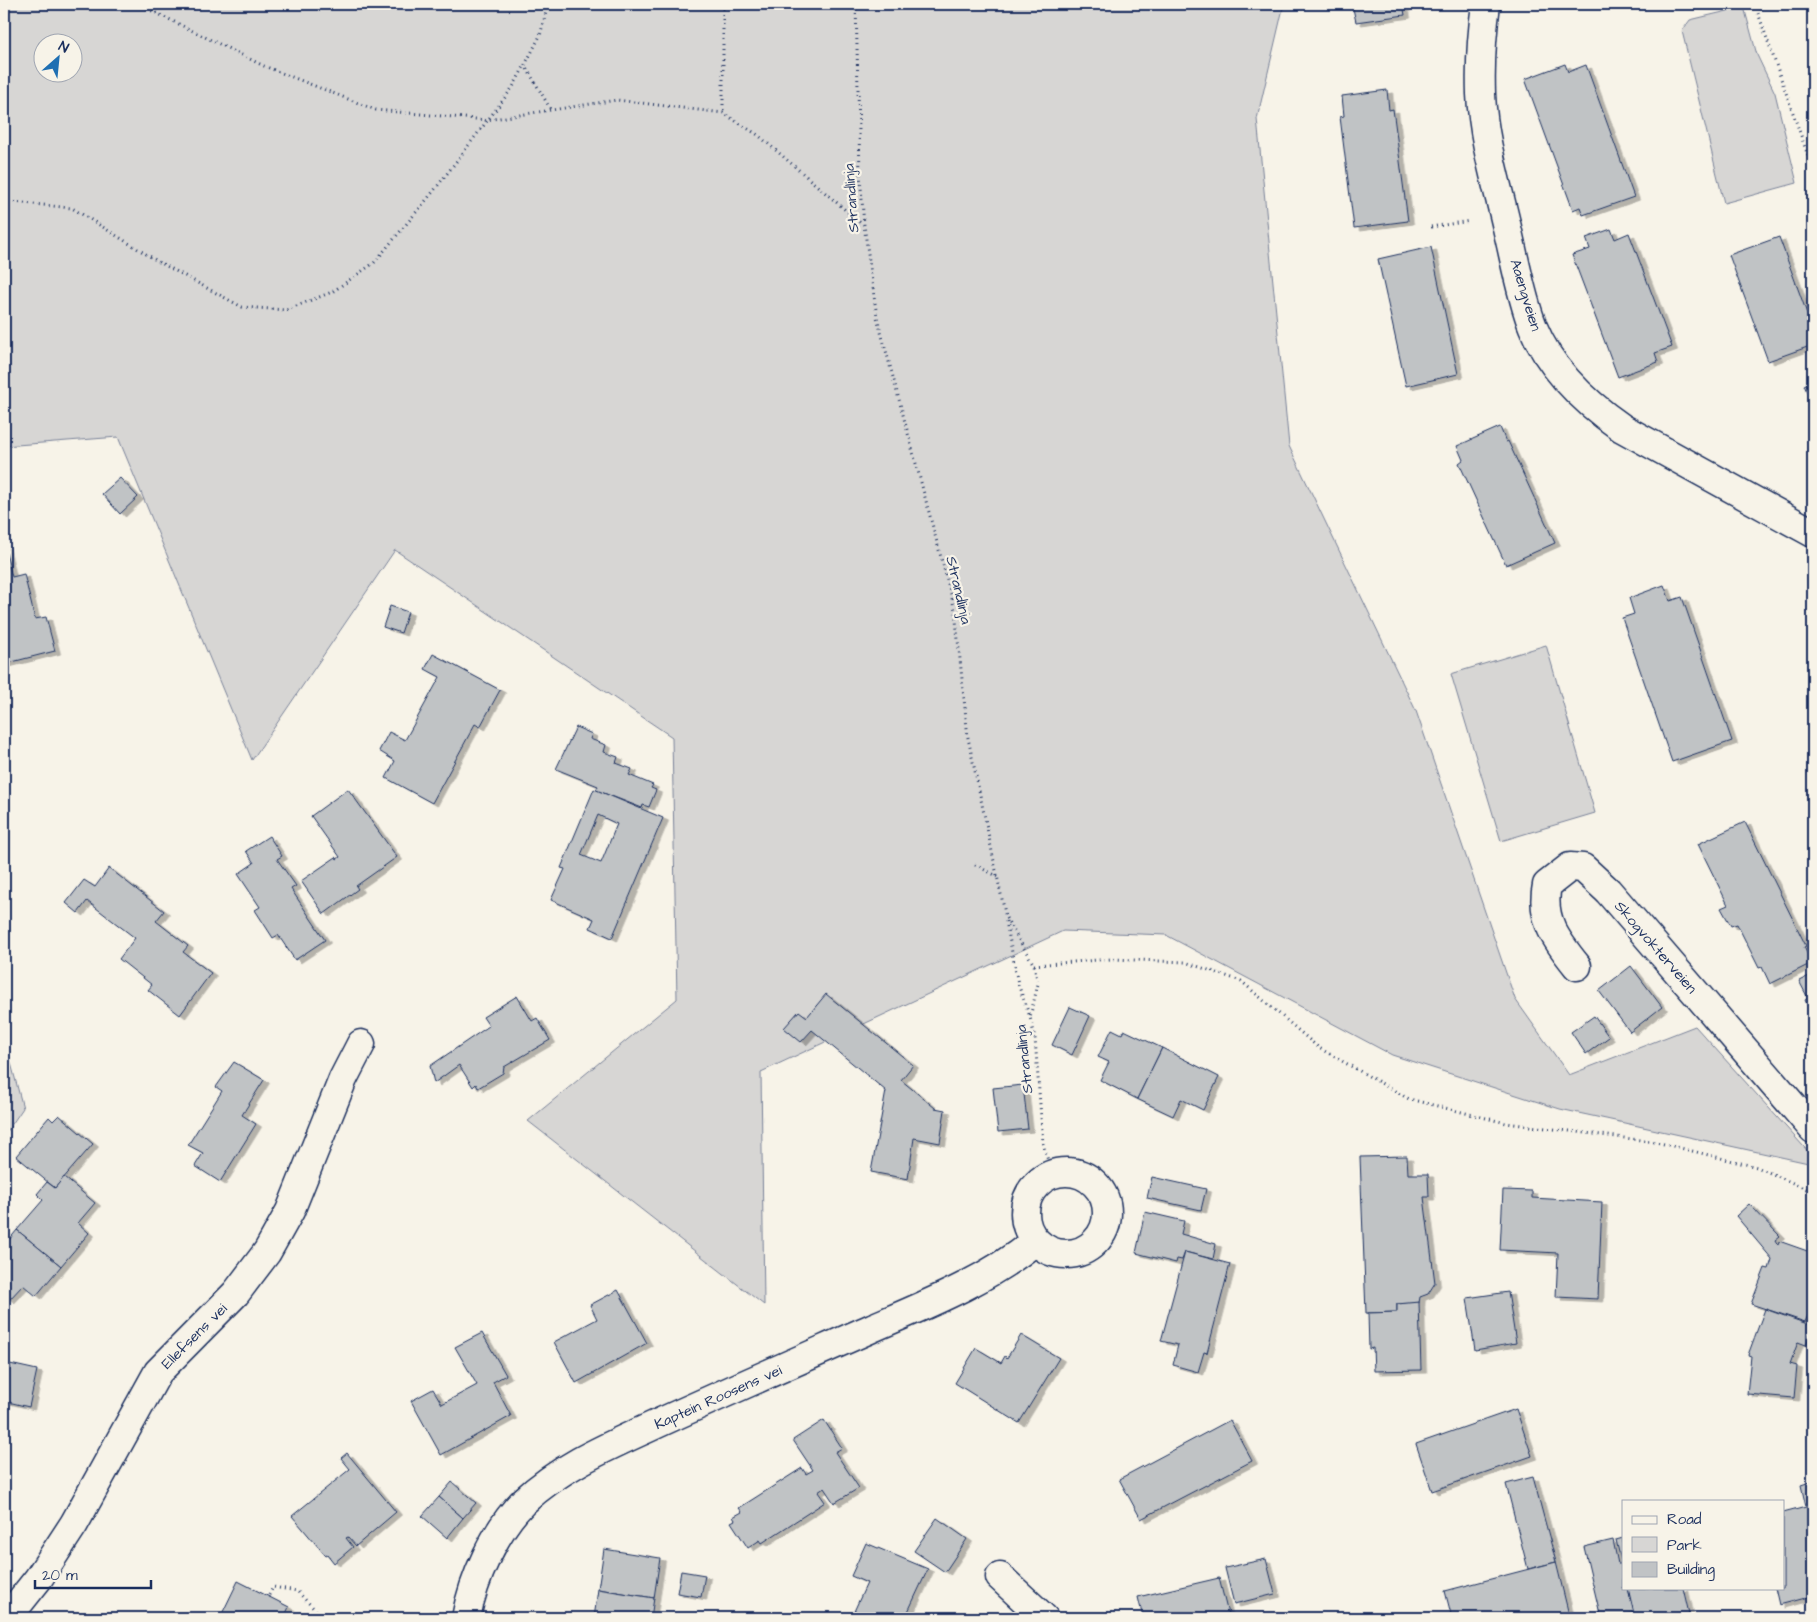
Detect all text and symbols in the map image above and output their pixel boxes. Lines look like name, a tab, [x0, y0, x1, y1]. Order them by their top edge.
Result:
north arrow	[32, 32, 82, 82]
text: N	[55, 36, 72, 58]
street label: Strandlinja	[839, 162, 864, 233]
street label: Aaengveien	[1504, 257, 1547, 335]
street label: Strandlinja	[940, 554, 977, 627]
street label: Skogvokterveien	[1609, 896, 1702, 999]
street label: Strandlinja	[1010, 1023, 1039, 1094]
street label: Ellefsens vei	[157, 1298, 233, 1374]
street label: Kaptein Roosens vei	[651, 1360, 786, 1435]
legend	[1622, 1500, 1784, 1590]
text: Road	[1667, 1509, 1702, 1530]
text: Park	[1667, 1535, 1702, 1556]
scale bar	[35, 1557, 151, 1589]
text: Building	[1667, 1559, 1715, 1581]
text: 20 m	[42, 1565, 78, 1586]

